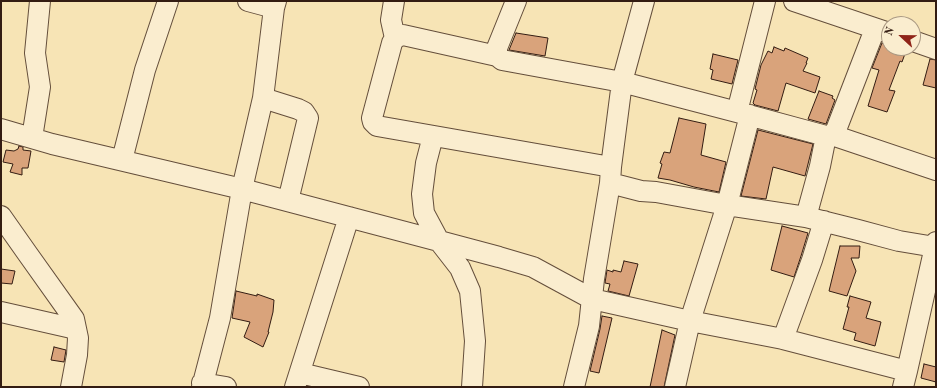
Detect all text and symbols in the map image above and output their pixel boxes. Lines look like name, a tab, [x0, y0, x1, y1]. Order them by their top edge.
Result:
north arrow	[881, 16, 921, 56]
text: N	[884, 26, 897, 38]

